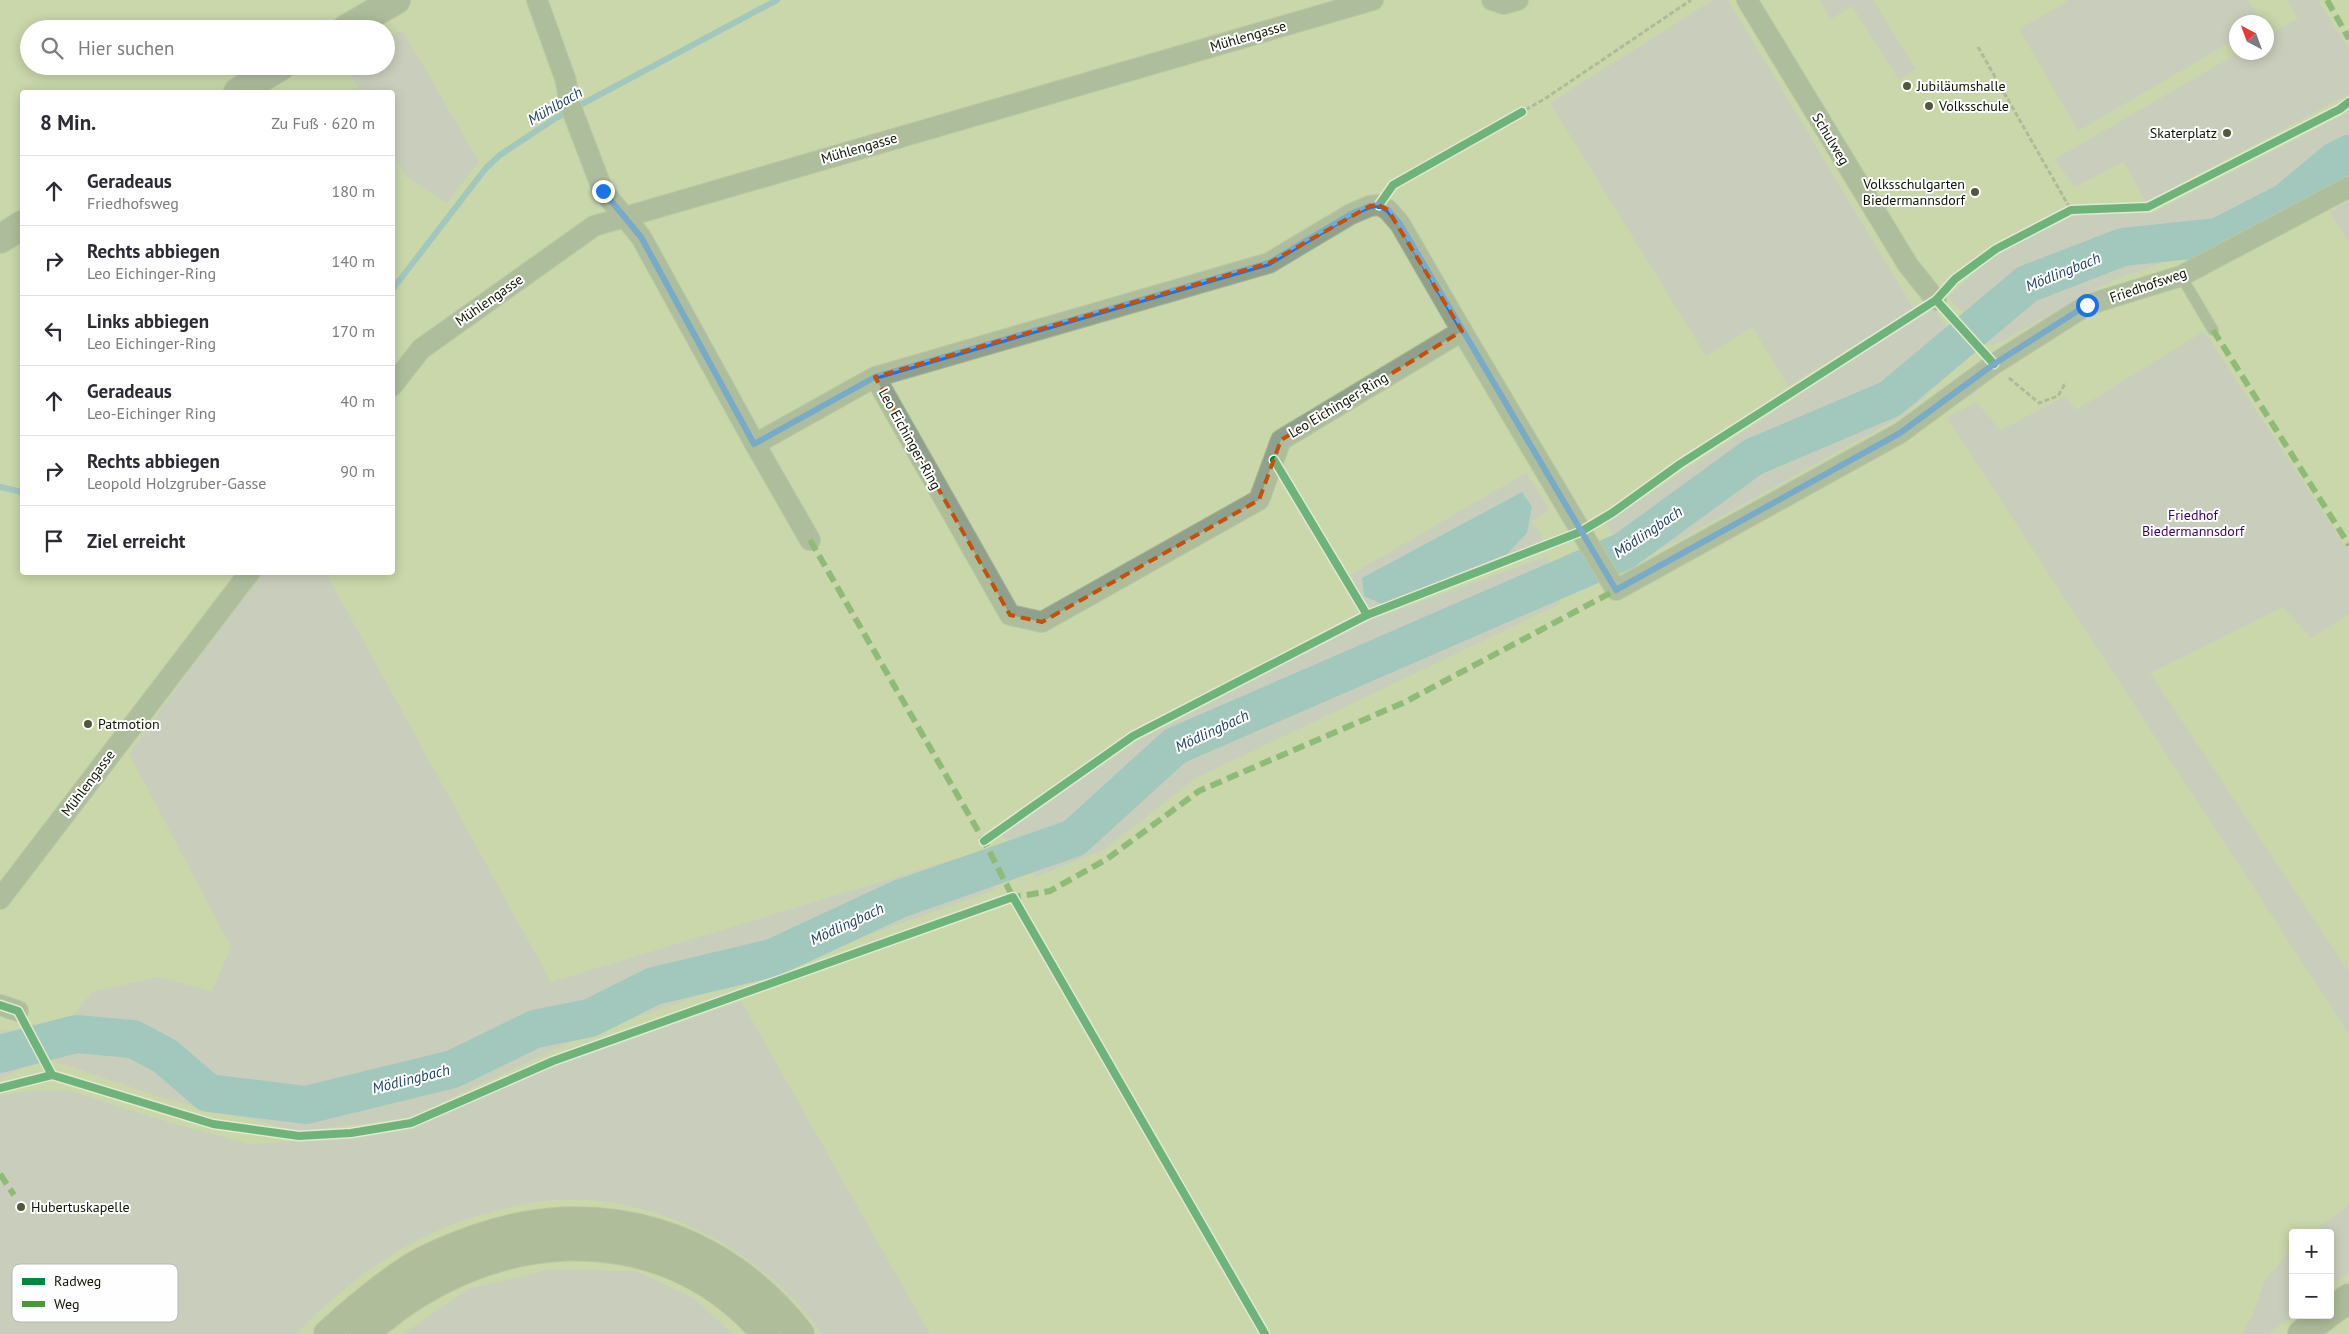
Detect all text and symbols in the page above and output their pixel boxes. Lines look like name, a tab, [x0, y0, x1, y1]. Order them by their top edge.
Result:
north arrow	[2229, 15, 2274, 60]
street label: Mühlengasse	[1208, 17, 1288, 55]
search box	[20, 20, 395, 75]
icon: search	[38, 34, 66, 62]
text: Hier suchen	[78, 36, 174, 60]
place label: Jubiläumshalle	[1916, 77, 2006, 95]
marker: Jubiläumshalle	[1901, 80, 1913, 92]
water label: Mühlbach	[524, 82, 586, 129]
place label: Volksschule	[1938, 97, 2009, 115]
marker: Volksschule	[1923, 100, 1935, 112]
text: 8 Min.	[40, 109, 96, 136]
street label: Schulweg	[1808, 110, 1854, 168]
text: Zu Fuß · 620 m	[271, 113, 375, 133]
place label: Skaterplatz	[2150, 124, 2217, 142]
marker: Skaterplatz	[2221, 127, 2233, 139]
street label: Mühlengasse	[819, 129, 899, 167]
text: Geradeaus	[87, 169, 172, 193]
place label: Volksschulgarten Biedermannsdorf	[1862, 175, 1966, 209]
icon: ahead	[40, 177, 68, 205]
route end	[592, 180, 615, 203]
text: 180 m	[332, 181, 375, 201]
marker: Volksschulgarten Biedermannsdorf	[1969, 186, 1981, 198]
text: Friedhofsweg	[87, 193, 179, 213]
text: Rechts abbiegen	[87, 239, 220, 263]
icon: right	[40, 247, 68, 275]
water label: Mödlingbach	[2023, 248, 2103, 295]
text: 140 m	[332, 251, 375, 271]
text: Leo Eichinger-Ring	[87, 263, 216, 283]
street label: Friedhofsweg	[2107, 263, 2189, 307]
street label: Mühlengasse	[452, 270, 526, 330]
route start	[2076, 294, 2099, 317]
text: Links abbiegen	[87, 309, 209, 333]
icon: left	[40, 317, 68, 345]
text: 170 m	[332, 321, 375, 341]
text: Leo Eichinger-Ring	[87, 333, 216, 353]
street label: Leo Eichinger-Ring	[1285, 368, 1391, 442]
text: Geradeaus	[87, 379, 172, 403]
street label: Leo Eichinger-Ring	[875, 385, 945, 493]
icon: ahead	[40, 387, 68, 415]
text: 40 m	[340, 391, 375, 411]
text: Leo-Eichinger Ring	[87, 403, 216, 423]
text: Rechts abbiegen	[87, 449, 220, 473]
icon: right	[40, 457, 68, 485]
text: 90 m	[340, 461, 375, 481]
text: Leopold Holzgruber-Gasse	[87, 473, 267, 493]
water label: Mödlingbach	[1610, 502, 1686, 562]
park label: Friedhof Biedermannsdorf	[2142, 506, 2245, 540]
icon: arrive	[40, 527, 68, 555]
text: Ziel erreicht	[87, 529, 185, 553]
water label: Mödlingbach	[1172, 705, 1252, 756]
place label: Patmotion	[98, 715, 160, 733]
marker: Patmotion	[82, 718, 94, 730]
street label: Mühlengasse	[57, 746, 119, 820]
water label: Mödlingbach	[807, 898, 887, 949]
water label: Mödlingbach	[370, 1060, 452, 1097]
place label: Hubertuskapelle	[31, 1198, 130, 1216]
marker: Hubertuskapelle	[15, 1201, 27, 1213]
map controls	[2289, 1229, 2334, 1319]
button: +	[2289, 1229, 2334, 1274]
legend	[12, 1264, 178, 1322]
text: Radweg	[54, 1272, 101, 1290]
button: −	[2289, 1274, 2334, 1319]
text: Weg	[54, 1295, 79, 1313]

